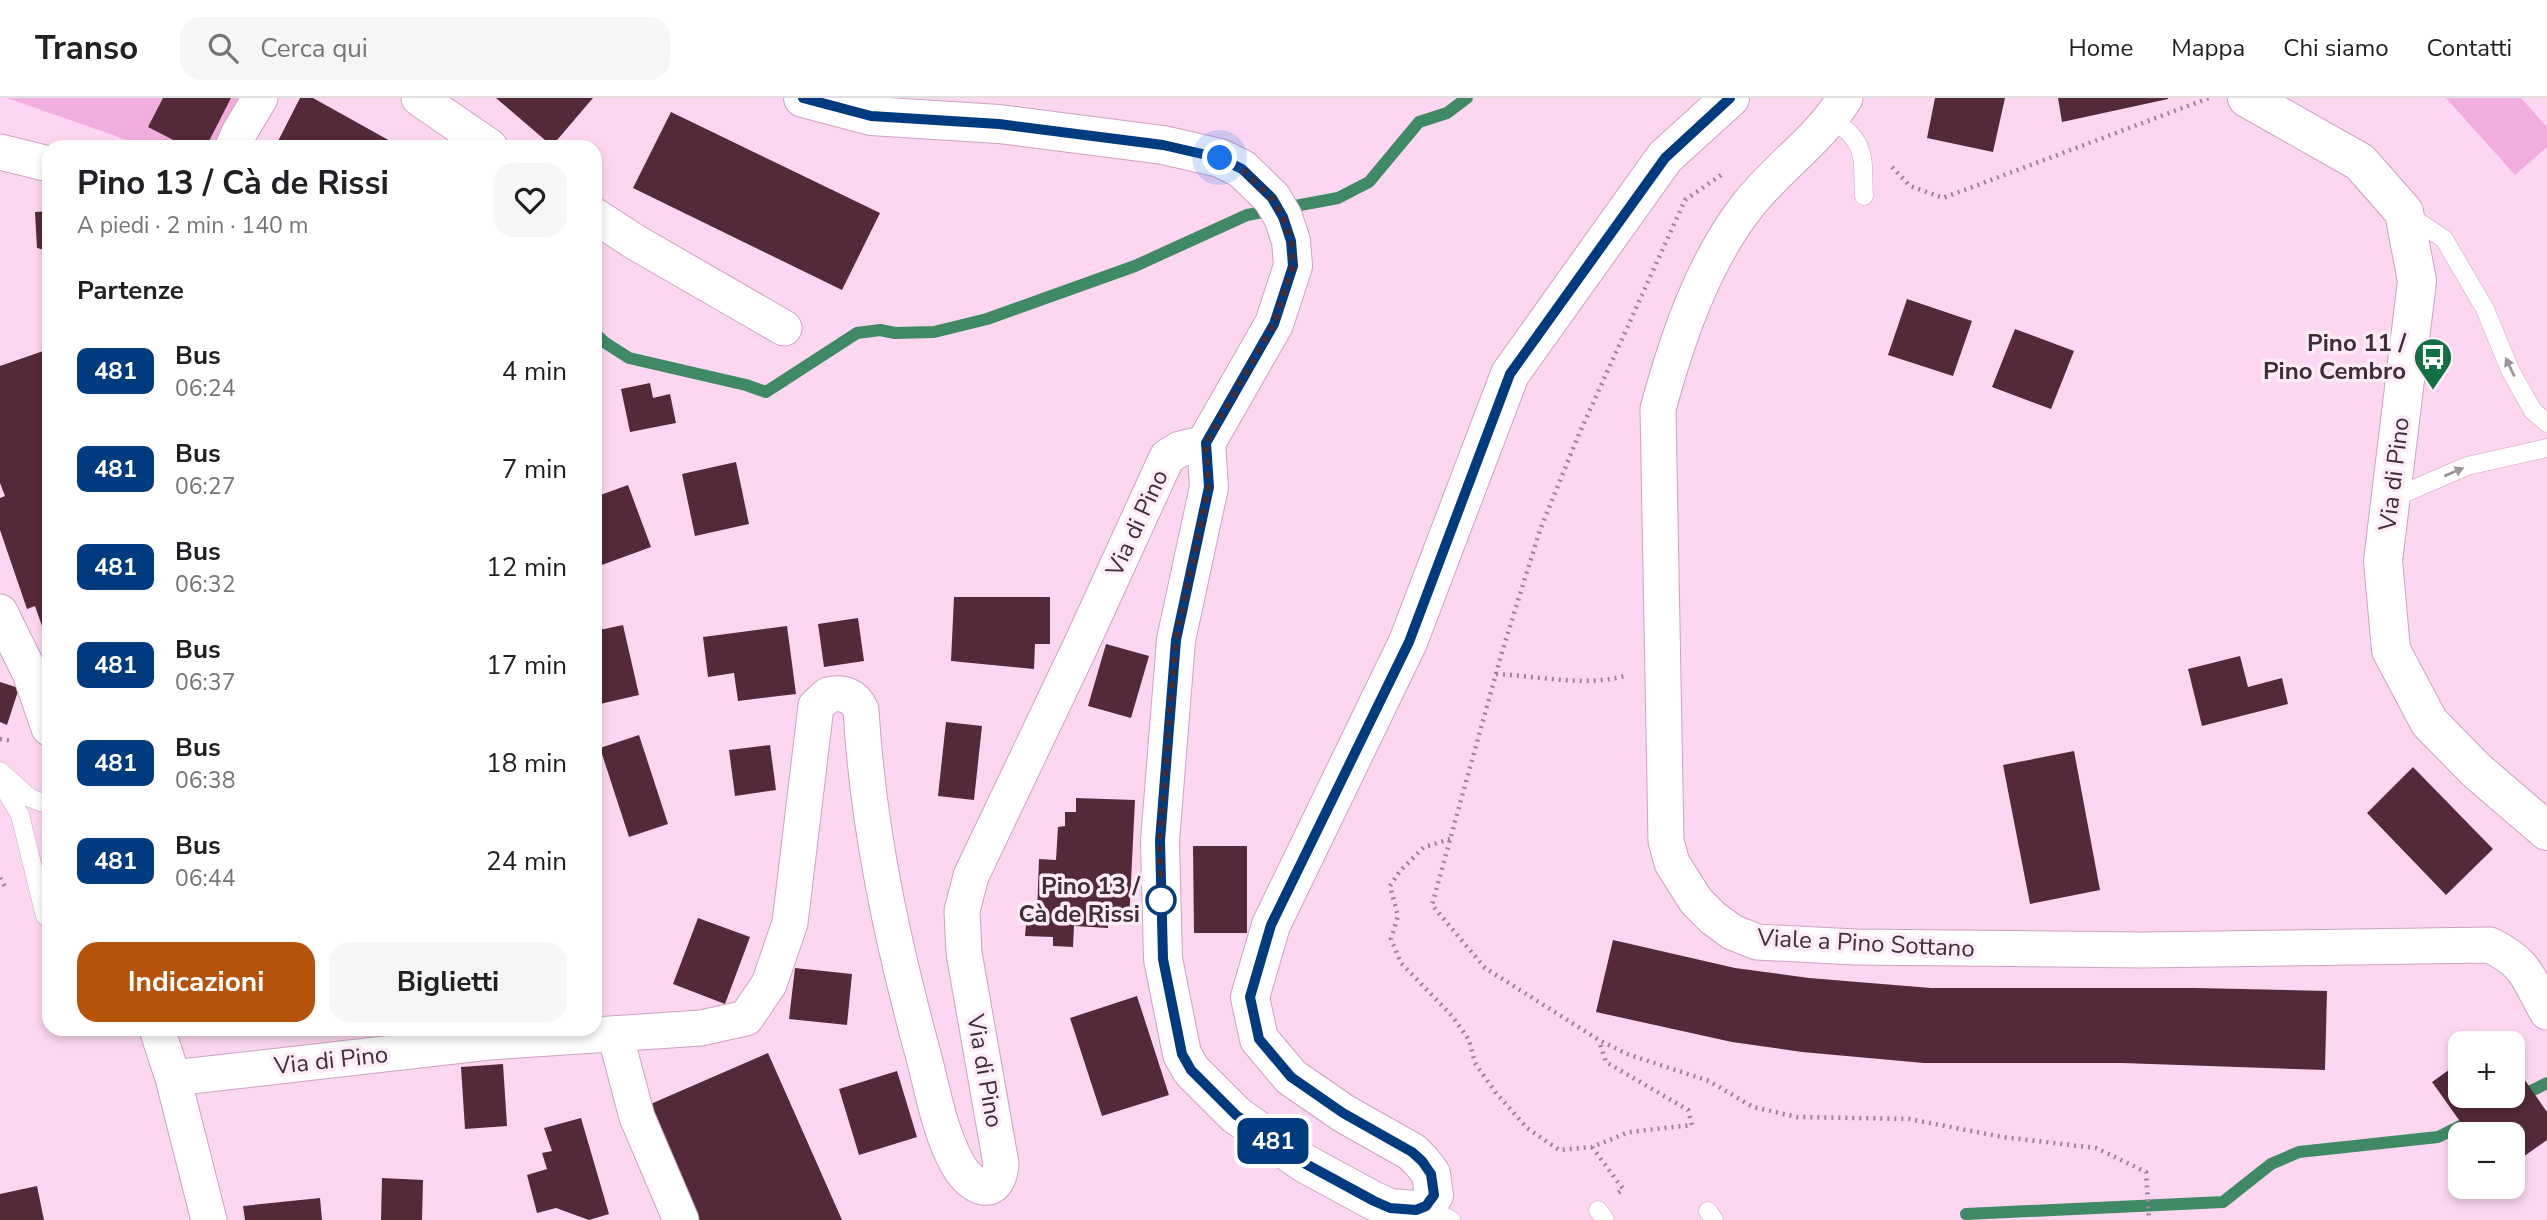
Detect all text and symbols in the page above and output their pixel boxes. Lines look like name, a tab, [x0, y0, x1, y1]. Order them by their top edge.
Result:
search box	[180, 17, 670, 80]
text: Transo	[35, 26, 138, 71]
icon: search	[204, 29, 242, 67]
text: Cerca qui	[260, 31, 368, 66]
text: Home	[2068, 32, 2133, 64]
text: Mappa	[2171, 32, 2245, 64]
text: Chi siamo	[2283, 32, 2389, 64]
text: Contatti	[2427, 32, 2512, 64]
your location	[1202, 140, 1237, 175]
text: Pino 13 / Cà de Rissi	[77, 161, 389, 206]
button: heart	[493, 163, 567, 237]
text: A piedi · 2 min · 140 m	[77, 210, 308, 241]
text: Partenze	[77, 273, 184, 308]
place label: Pino 11 / Pino Cembro	[2263, 327, 2406, 387]
bus stop icon: Pino 11 / Pino Cembro	[2412, 336, 2454, 391]
text: Bus	[175, 338, 221, 373]
text: 4 min	[502, 354, 567, 389]
text: 481	[94, 355, 137, 387]
one-way arrow	[2504, 357, 2515, 377]
text: 06:24	[175, 373, 235, 404]
street label: Via di Pino	[2371, 415, 2417, 534]
text: Bus	[175, 436, 221, 471]
text: 7 min	[502, 452, 567, 487]
text: 481	[94, 453, 137, 485]
street label: Via di Pino	[1098, 464, 1176, 583]
one-way arrow	[2443, 466, 2464, 477]
text: 06:27	[175, 471, 235, 502]
text: Bus	[175, 534, 221, 569]
text: 12 min	[486, 550, 567, 585]
text: 481	[94, 551, 137, 583]
text: 06:32	[175, 569, 235, 600]
text: Bus	[175, 632, 221, 667]
text: 17 min	[486, 648, 567, 683]
text: 481	[94, 649, 137, 681]
text: 06:37	[175, 667, 235, 698]
text: Bus	[175, 730, 221, 765]
text: 18 min	[486, 746, 567, 781]
text: 481	[94, 747, 137, 779]
text: 06:38	[175, 765, 235, 796]
text: Bus	[175, 828, 221, 863]
text: 24 min	[486, 844, 567, 879]
text: 481	[94, 845, 137, 877]
text: 06:44	[175, 863, 235, 894]
place label: Pino 13 / Cà de Rissi	[1019, 870, 1140, 930]
marker: Pino 13 / Cà de Rissi	[1146, 885, 1176, 915]
street label: Viale a Pino Sottano	[1755, 921, 1976, 965]
button: Indicazioni	[77, 942, 315, 1022]
button: Biglietti	[329, 942, 567, 1022]
street label: Via di Pino	[959, 1011, 1011, 1130]
map controls	[2448, 1031, 2525, 1199]
button: +	[2448, 1031, 2525, 1108]
street label: Via di Pino	[271, 1038, 390, 1082]
line badge: 481	[1233, 1118, 1313, 1164]
button: −	[2448, 1122, 2525, 1199]
text: 481	[1251, 1125, 1295, 1157]

